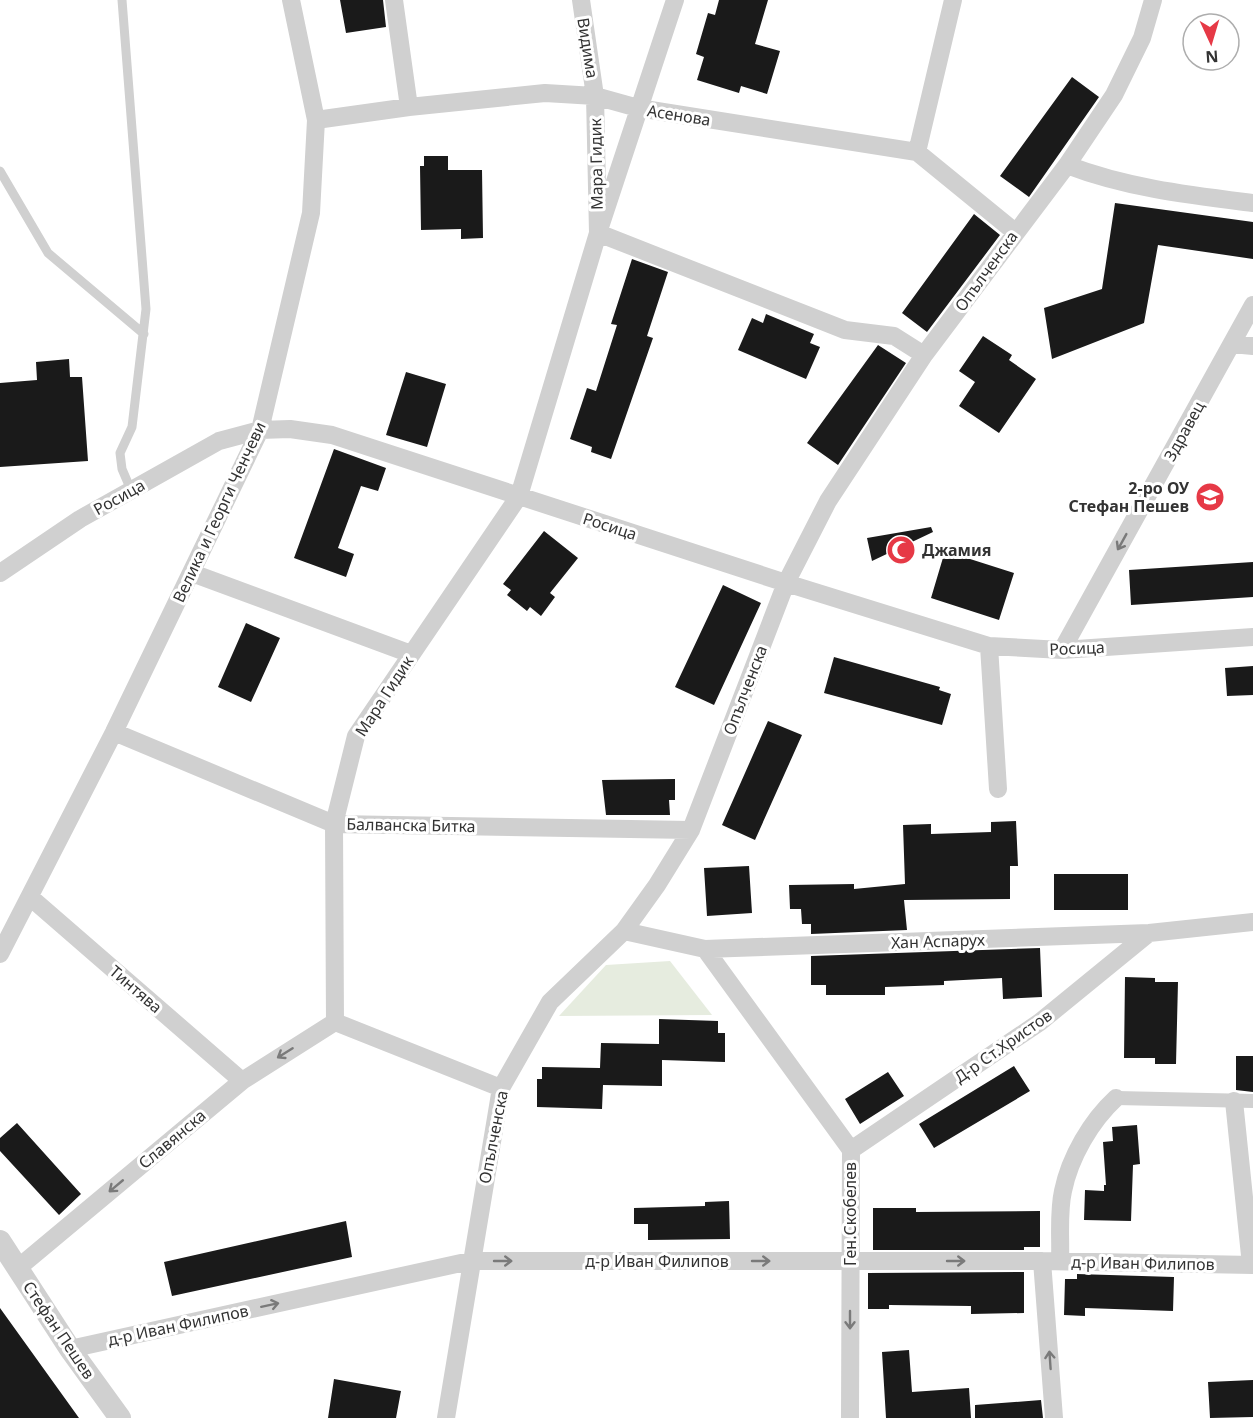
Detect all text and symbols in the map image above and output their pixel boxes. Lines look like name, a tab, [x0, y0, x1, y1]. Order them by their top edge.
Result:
north arrow	[1181, 12, 1241, 72]
street label: Видима	[572, 16, 604, 80]
text: N	[1205, 46, 1219, 68]
street label: Асенова	[646, 99, 712, 131]
street label: Мара Гидик	[584, 117, 608, 210]
street label: Опълченска	[949, 226, 1023, 316]
street label: Здравец	[1159, 397, 1210, 465]
street label: Велика и Георги Ченчеви	[167, 418, 271, 606]
street label: Росица	[89, 474, 149, 520]
place label: 2-ро ОУ Стефан Пешев	[1069, 477, 1190, 517]
school or university icon: 2-ро ОУ Стефан Пешев	[1194, 481, 1226, 513]
street label: Росица	[580, 507, 640, 545]
one-way arrow	[1116, 533, 1128, 550]
mosque icon: Джамия	[885, 534, 917, 566]
place label: Джамия	[922, 539, 991, 561]
street label: Росица	[1049, 636, 1105, 660]
street label: Опълченска	[718, 642, 772, 738]
street label: Мара Гидик	[350, 651, 419, 741]
street label: Балванска Битка	[346, 813, 476, 837]
street label: Хан Аспарух	[891, 928, 986, 954]
street label: Тинтява	[105, 960, 167, 1018]
street label: Д-р Ст.Христов	[950, 1004, 1056, 1088]
one-way arrow	[277, 1048, 294, 1060]
street label: Опълченска	[473, 1089, 513, 1185]
street label: Славянска	[134, 1104, 210, 1174]
street label: Ген.Скобелев	[839, 1162, 861, 1266]
one-way arrow	[108, 1179, 124, 1192]
street label: д-р Иван Филипов	[585, 1250, 729, 1272]
street label: д-р Иван Филипов	[1071, 1251, 1215, 1275]
one-way arrow	[492, 1255, 512, 1267]
one-way arrow	[750, 1255, 770, 1267]
one-way arrow	[945, 1255, 965, 1267]
street label: Стефан Пешев	[18, 1277, 100, 1383]
street label: д-р Иван Филипов	[106, 1299, 250, 1351]
one-way arrow	[260, 1299, 280, 1310]
one-way arrow	[844, 1309, 856, 1329]
one-way arrow	[1044, 1350, 1055, 1370]

